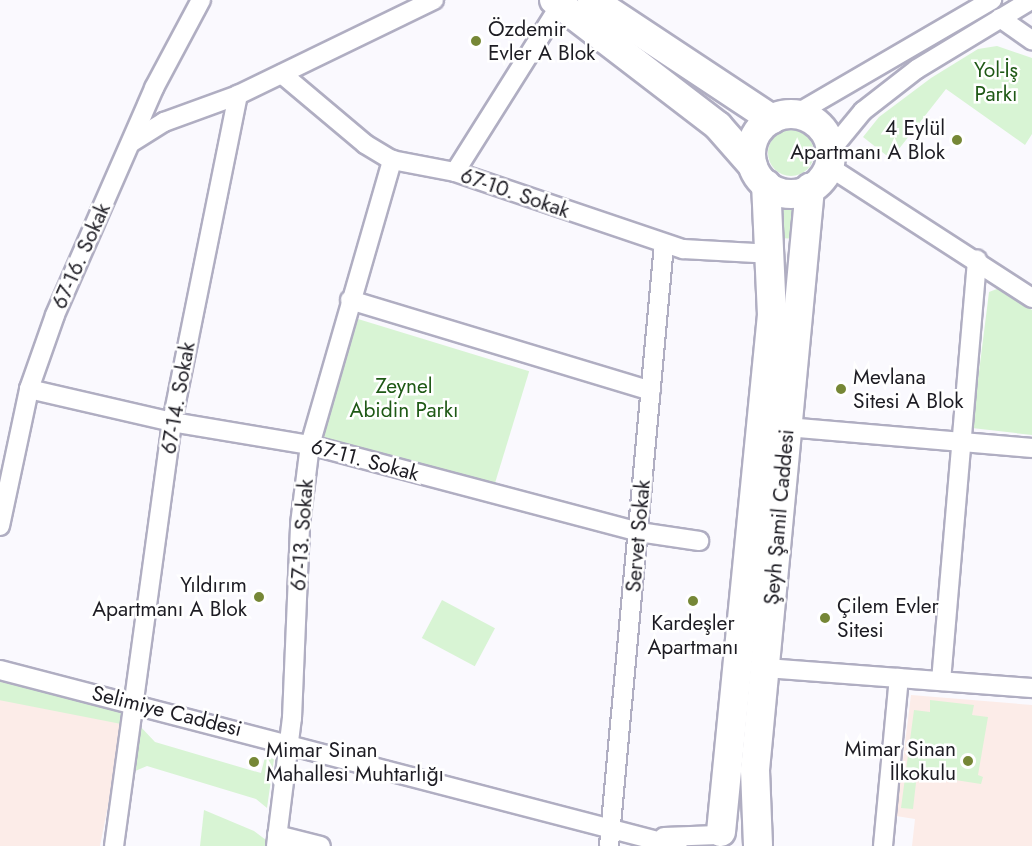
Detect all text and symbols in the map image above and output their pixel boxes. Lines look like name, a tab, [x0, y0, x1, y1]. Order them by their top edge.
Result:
place label: Özdemir Evler A Blok	[488, 16, 595, 66]
marker: Özdemir Evler A Blok	[469, 34, 483, 48]
park label: Yol-İş Parkı	[974, 57, 1018, 107]
place label: 4 Eylül Apartmanı A Blok	[790, 115, 945, 165]
marker: 4 Eylül Apartmanı A Blok	[950, 133, 964, 147]
street label: 67-10. Sokak	[457, 163, 573, 223]
street label: 67-16. Sokak	[46, 199, 116, 313]
street label: 67-14. Sokak	[156, 340, 200, 456]
place label: Mevlana Sitesi A Blok	[853, 364, 963, 414]
park label: Zeynel Abidin Parkı	[350, 373, 458, 423]
marker: Mevlana Sitesi A Blok	[834, 382, 848, 396]
street label: Şeyh Şamil Caddesi	[759, 428, 799, 606]
street label: 67-11. Sokak	[308, 434, 422, 486]
street label: 67-13. Sokak	[286, 478, 318, 592]
street label: Servet Sokak	[621, 479, 655, 593]
place label: Yıldırım Apartmanı A Blok	[92, 572, 247, 622]
marker: Yıldırım Apartmanı A Blok	[252, 590, 266, 604]
place label: Çilem Evler Sitesi	[837, 593, 939, 643]
marker: Kardeşler Apartmanı	[686, 594, 700, 608]
place label: Kardeşler Apartmanı	[647, 610, 739, 660]
marker: Çilem Evler Sitesi	[818, 611, 832, 625]
street label: Selimiye Caddesi	[89, 680, 245, 742]
place label: Mimar Sinan İlkokulu	[844, 736, 956, 786]
place label: Mimar Sinan Mahallesi Muhtarlığı	[266, 737, 444, 787]
marker: Mimar Sinan İlkokulu	[961, 754, 975, 768]
marker: Mimar Sinan Mahallesi Muhtarlığı	[247, 755, 261, 769]

